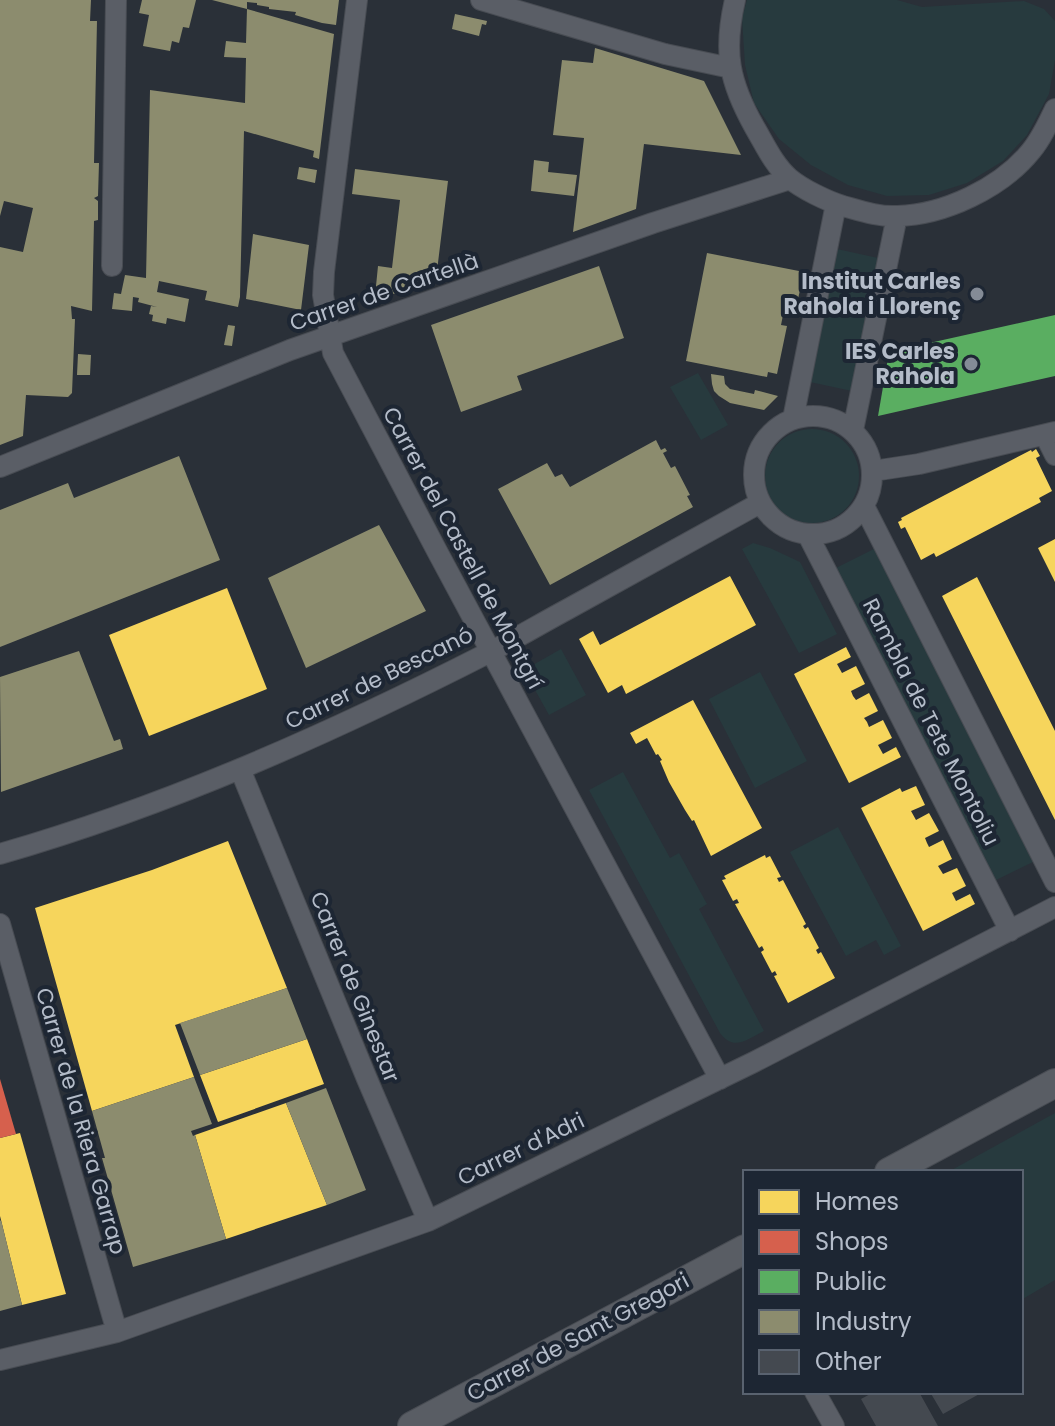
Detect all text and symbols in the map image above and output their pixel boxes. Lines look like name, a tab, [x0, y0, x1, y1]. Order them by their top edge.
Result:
street label: Carrer de Cartellà	[285, 245, 483, 339]
place label: Institut Carles Rahola i Llorenç	[784, 266, 961, 322]
marker: Institut Carles Rahola i Llorenç	[968, 285, 986, 303]
place label: IES Carles Rahola	[845, 336, 955, 392]
marker: IES Carles Rahola	[962, 355, 980, 373]
street label: Carrer del Castell de Montgrí	[375, 401, 551, 695]
street label: Rambla de Tete Montoliu	[855, 593, 1007, 851]
street label: Carrer de Bescanó	[280, 619, 478, 737]
street label: Carrer de Ginestar	[303, 887, 407, 1087]
street label: Carrer de la Riera Garrap	[28, 984, 134, 1258]
street label: Carrer d'Adri	[452, 1105, 590, 1193]
legend	[743, 1170, 1023, 1394]
text: Homes	[815, 1185, 899, 1218]
text: Shops	[815, 1225, 889, 1258]
street label: Carrer de Sant Gregori	[461, 1265, 695, 1409]
text: Public	[815, 1265, 887, 1298]
text: Industry	[815, 1305, 912, 1338]
text: Other	[815, 1345, 882, 1378]

